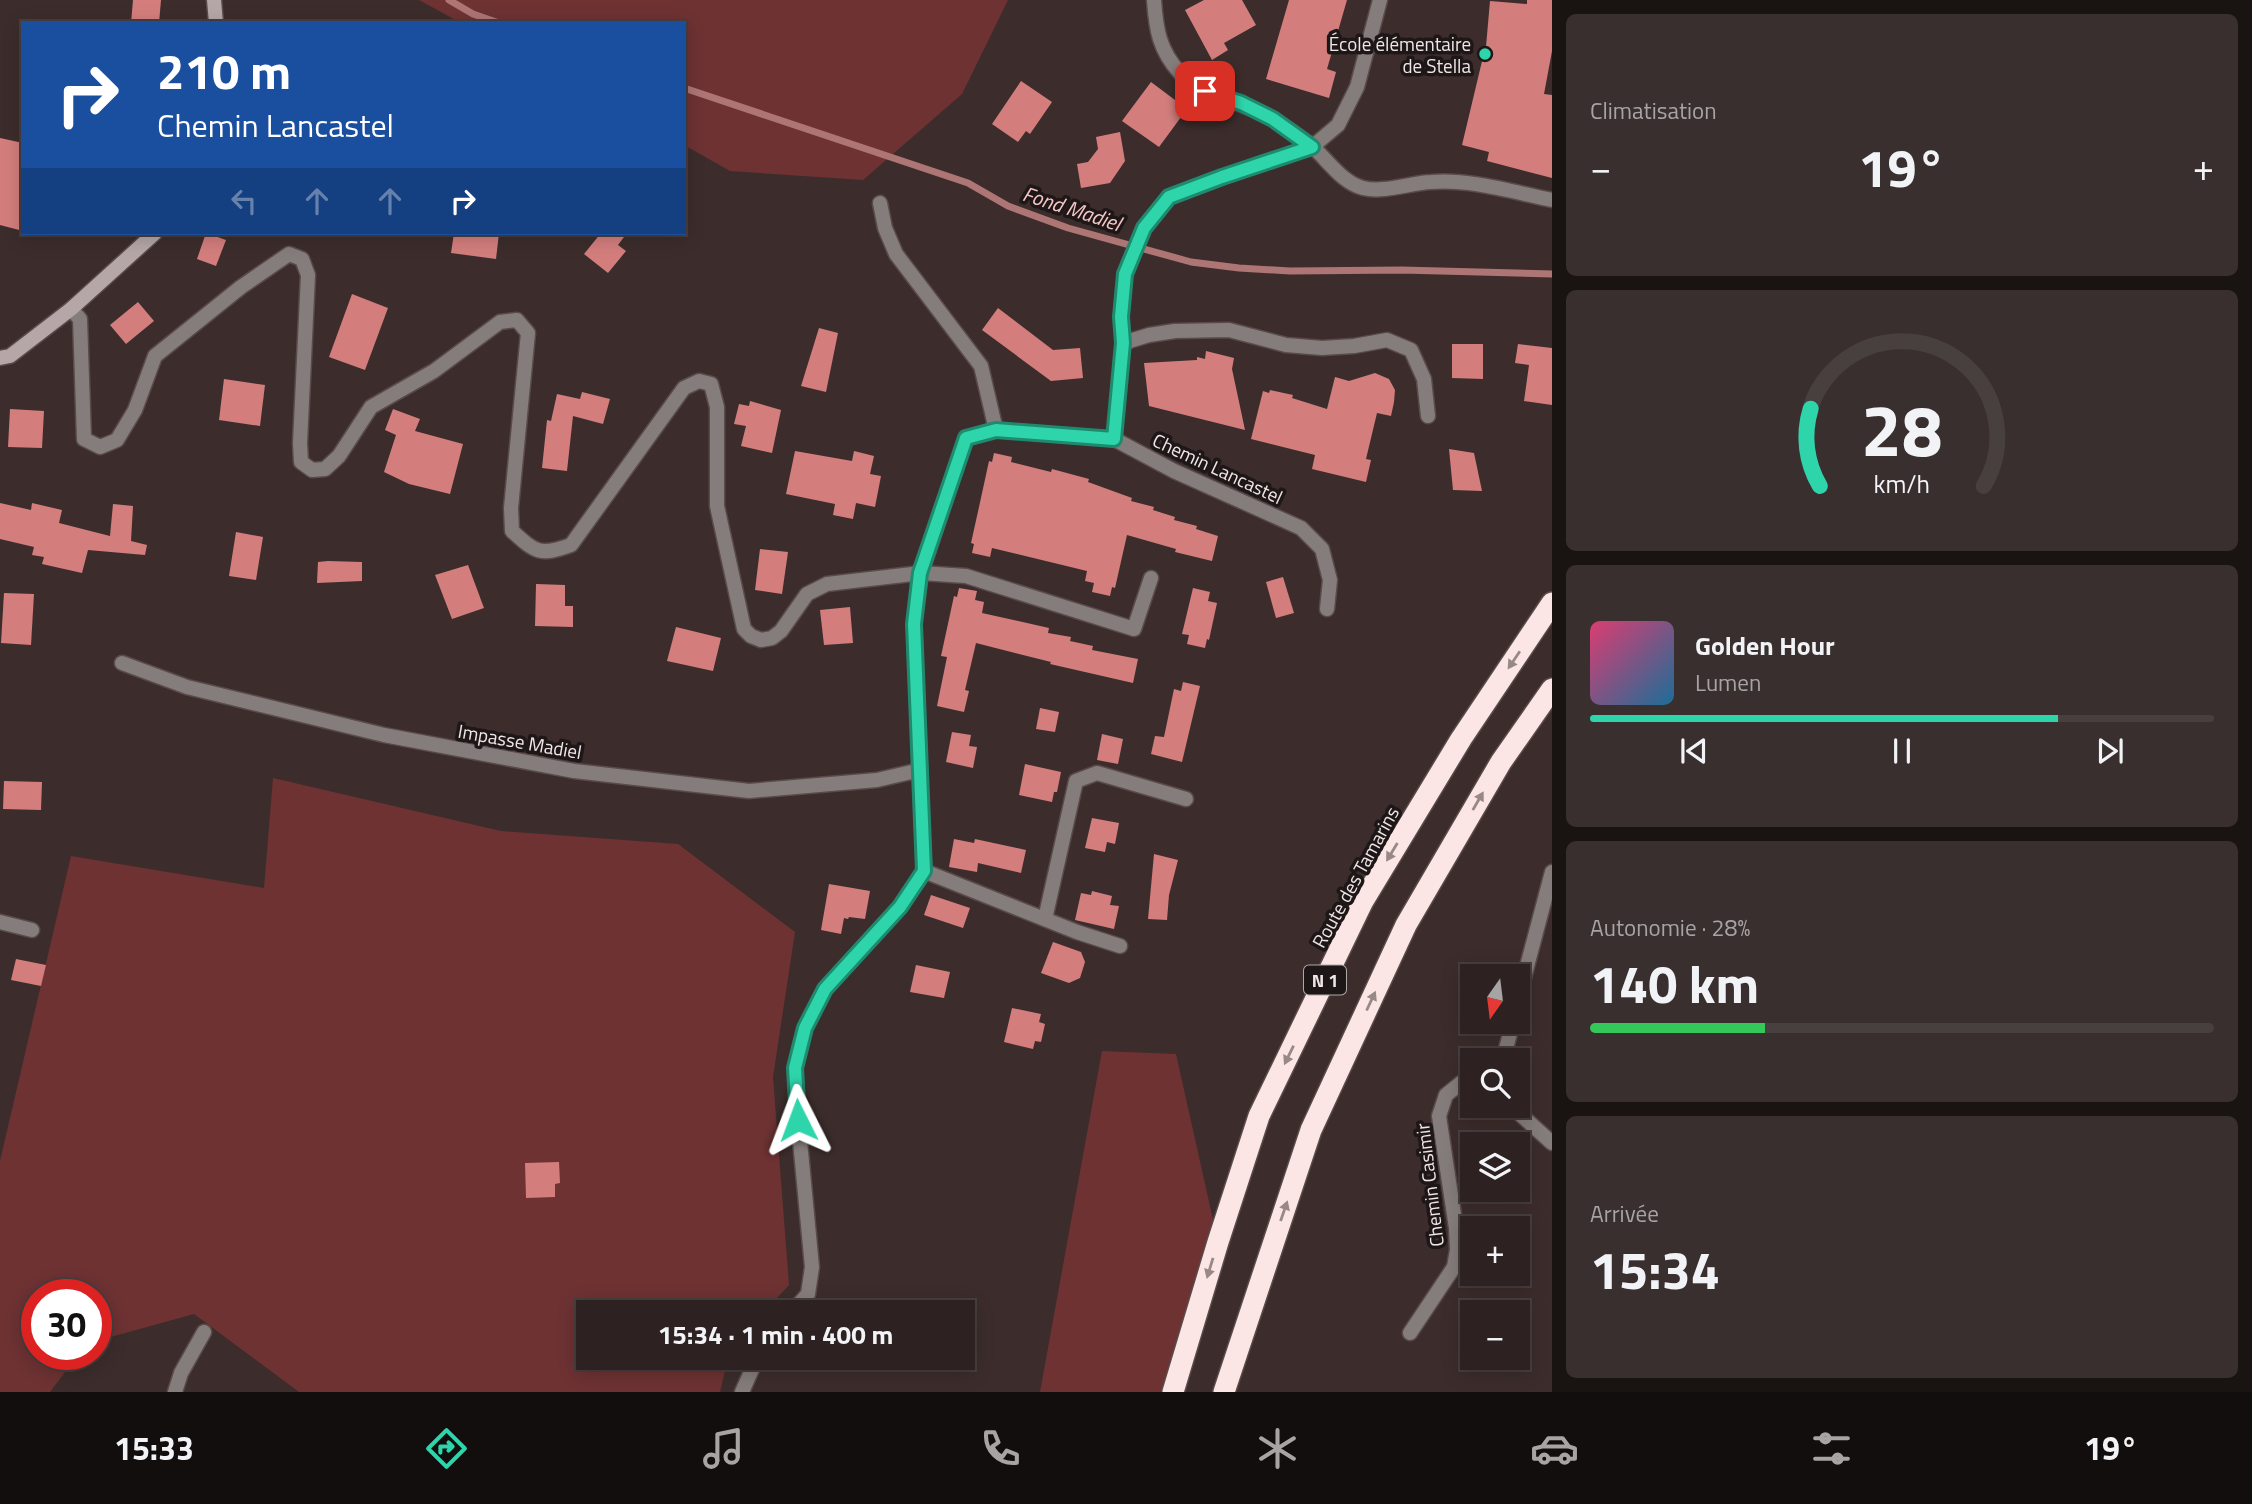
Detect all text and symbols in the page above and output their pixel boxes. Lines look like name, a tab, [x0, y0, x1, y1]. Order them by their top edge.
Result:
place label: École élémentaire de Stella	[1329, 29, 1471, 80]
text: 210 m	[157, 33, 291, 108]
marker: École élémentaire de Stella	[1477, 46, 1493, 62]
icon: right	[42, 49, 133, 140]
pin	[1175, 61, 1235, 121]
icon: arrive	[1186, 72, 1224, 110]
text: Climatisation	[1590, 93, 1717, 128]
text: Chemin Lancastel	[157, 101, 394, 149]
text: 19°	[1858, 128, 1946, 207]
text: −	[1590, 138, 1611, 196]
text: +	[2193, 138, 2214, 196]
water label: Fond Madiel	[1019, 177, 1128, 240]
icon: left	[225, 182, 263, 220]
icon: ahead	[298, 182, 336, 220]
icon: ahead	[371, 182, 409, 220]
icon: right	[444, 182, 482, 220]
text: 28	[1861, 375, 1943, 485]
street label: Chemin Lancastel	[1148, 425, 1288, 511]
text: km/h	[1874, 465, 1930, 503]
text: Golden Hour	[1695, 626, 1835, 665]
one-way arrow	[1507, 651, 1521, 669]
text: Lumen	[1695, 665, 1761, 700]
street label: Impasse Madiel	[456, 716, 584, 766]
icon: previous	[1675, 732, 1713, 770]
icon: pause	[1883, 732, 1921, 770]
icon: next	[2091, 732, 2129, 770]
one-way arrow	[1472, 791, 1484, 810]
street label: Route des Tamarins	[1304, 801, 1406, 953]
one-way arrow	[1386, 843, 1399, 862]
text: Autonomie · 28%	[1590, 910, 1750, 945]
text: 140 km	[1590, 944, 1759, 1023]
north arrow	[1460, 964, 1530, 1034]
map controls	[1460, 964, 1530, 1370]
road number: N 1	[1304, 965, 1346, 995]
one-way arrow	[1365, 991, 1377, 1011]
one-way arrow	[1283, 1045, 1294, 1065]
button: search	[1460, 1048, 1530, 1118]
position arrow	[761, 1083, 835, 1157]
street label: Chemin Casimir	[1407, 1121, 1451, 1248]
button: layers	[1460, 1132, 1530, 1202]
text: Arrivée	[1590, 1196, 1659, 1231]
one-way arrow	[1279, 1200, 1290, 1221]
button: +	[1460, 1216, 1530, 1286]
text: 15:34	[1590, 1230, 1720, 1309]
one-way arrow	[1205, 1257, 1215, 1278]
speed limit sign: 30	[21, 1279, 112, 1370]
button: −	[1460, 1300, 1530, 1370]
text: 15:34 · 1 min · 400 m	[658, 1315, 893, 1354]
text: 15:33	[114, 1424, 194, 1472]
icon: directions	[422, 1424, 471, 1473]
icon: music	[699, 1424, 748, 1473]
icon: phone	[976, 1424, 1025, 1473]
icon: climate	[1253, 1424, 1302, 1473]
icon: car	[1530, 1424, 1579, 1473]
icon: filters	[1807, 1424, 1856, 1473]
text: 19°	[2084, 1424, 2138, 1472]

